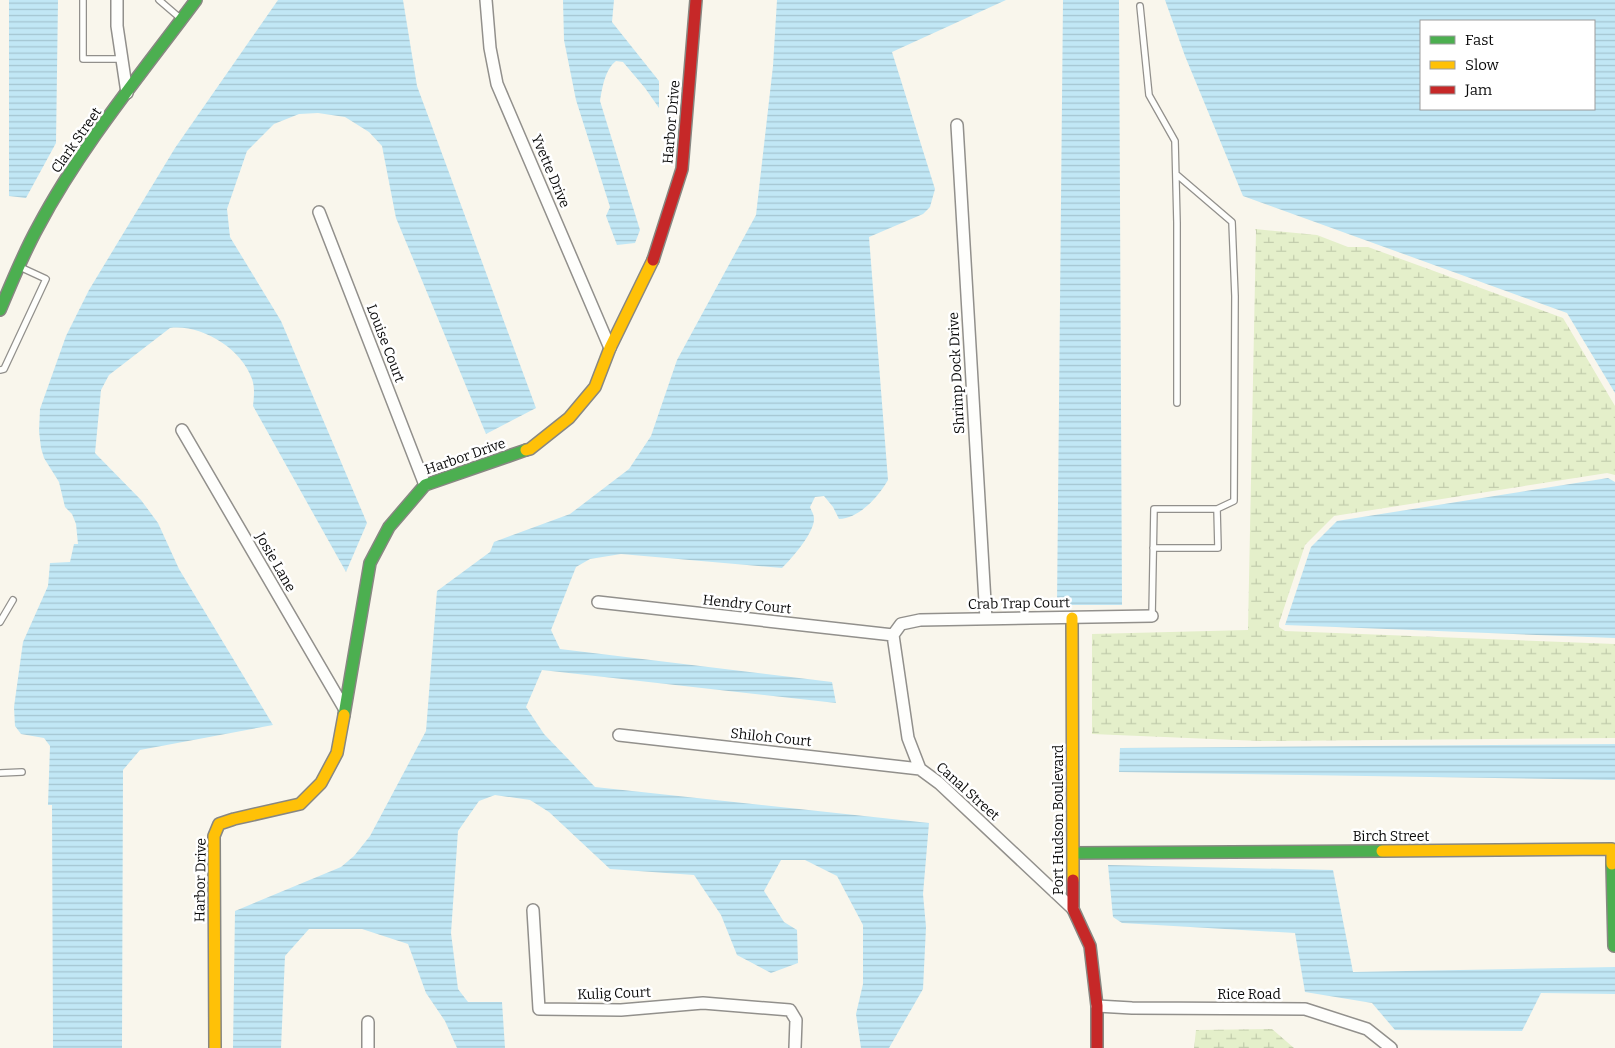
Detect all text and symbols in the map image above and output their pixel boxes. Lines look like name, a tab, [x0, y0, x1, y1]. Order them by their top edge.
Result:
legend	[1420, 20, 1595, 110]
text: Fast	[1465, 31, 1494, 49]
text: Slow	[1465, 56, 1500, 74]
street label: Harbor Drive	[659, 79, 684, 165]
text: Jam	[1464, 81, 1493, 99]
street label: Clark Street	[48, 104, 105, 176]
street label: Yvette Drive	[527, 132, 574, 210]
street label: Louise Court	[363, 302, 408, 385]
street label: Shrimp Dock Drive	[945, 312, 968, 434]
street label: Harbor Drive	[423, 435, 508, 478]
street label: Josie Lane	[251, 529, 299, 595]
street label: Hendry Court	[702, 591, 792, 618]
street label: Crab Trap Court	[968, 594, 1070, 613]
street label: Shiloh Court	[730, 725, 812, 750]
street label: Port Hudson Boulevard	[1050, 745, 1067, 895]
street label: Canal Street	[933, 759, 1003, 824]
street label: Birch Street	[1353, 828, 1429, 845]
street label: Harbor Drive	[191, 838, 210, 922]
street label: Kulig Court	[577, 984, 651, 1003]
street label: Rice Road	[1217, 986, 1281, 1003]

